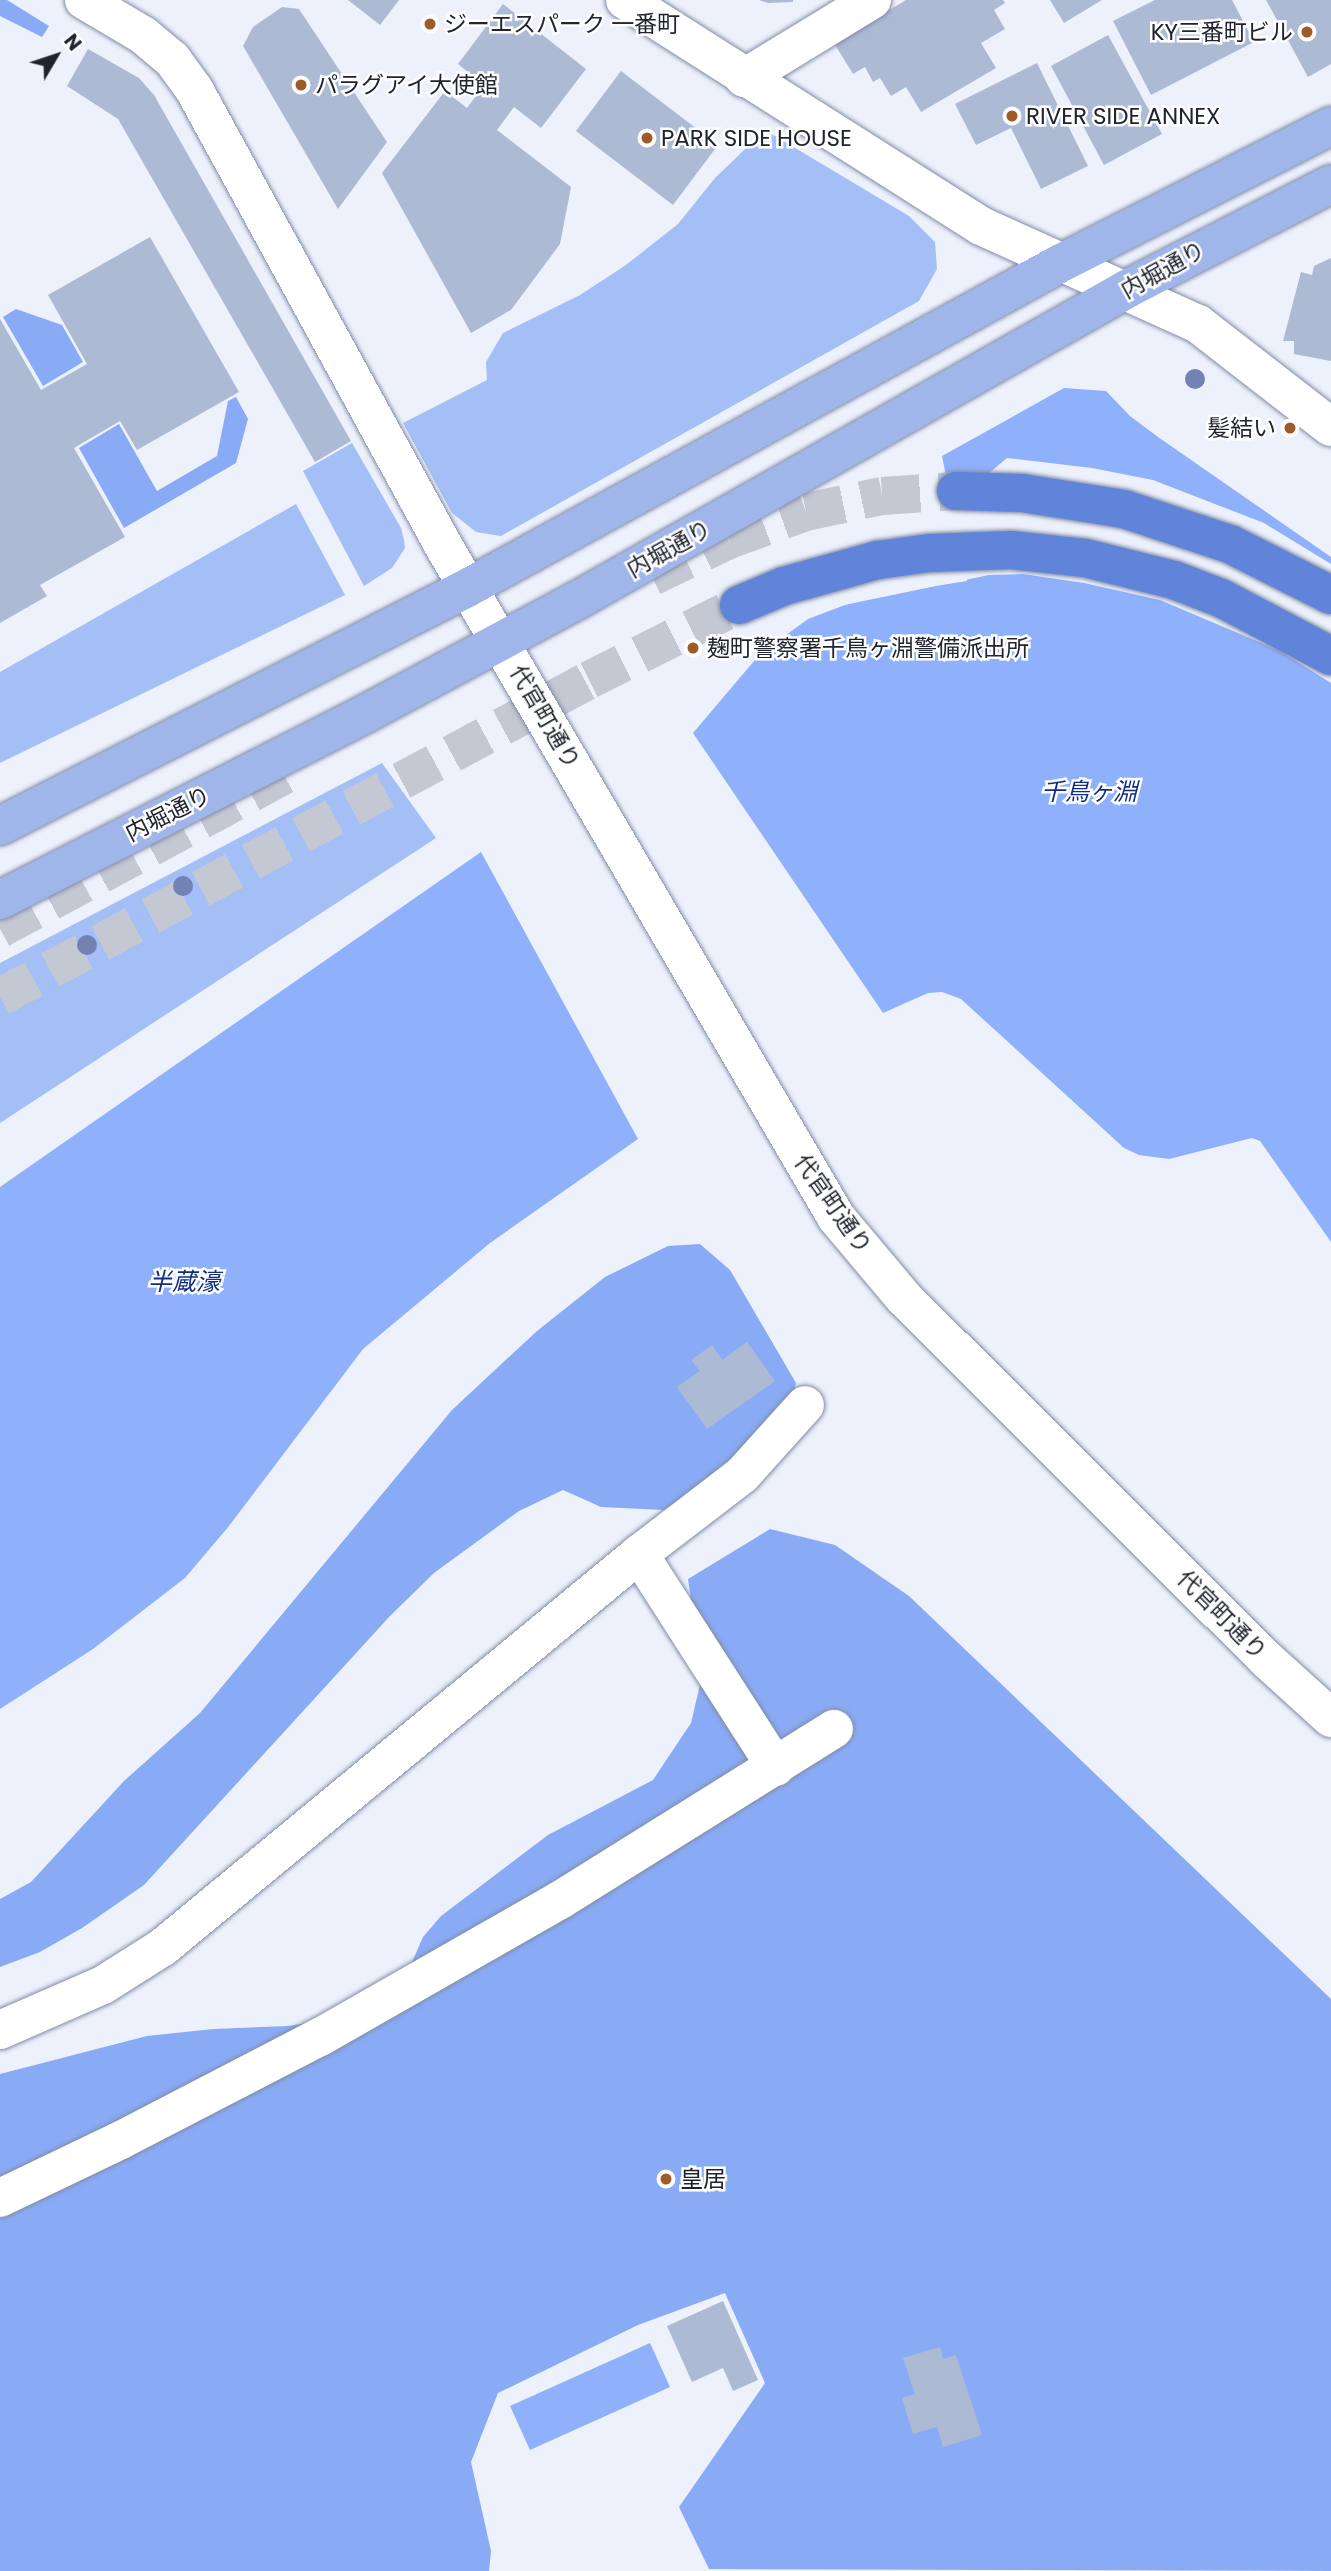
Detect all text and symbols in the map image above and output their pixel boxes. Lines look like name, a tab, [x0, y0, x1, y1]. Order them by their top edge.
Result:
place label: ジーエスパーク 一番町	[444, 10, 680, 38]
marker: ジーエスパーク 一番町	[422, 16, 438, 32]
place label: KY三番町ビル	[1151, 18, 1293, 46]
north arrow	[21, 21, 91, 91]
marker: KY三番町ビル	[1299, 24, 1315, 40]
text: N	[58, 28, 88, 57]
place label: パラグアイ大使館	[315, 71, 499, 99]
marker: パラグアイ大使館	[293, 77, 309, 93]
place label: RIVER SIDE ANNEX	[1026, 102, 1220, 130]
marker: RIVER SIDE ANNEX	[1004, 108, 1020, 124]
place label: PARK SIDE HOUSE	[661, 124, 852, 152]
marker: PARK SIDE HOUSE	[639, 130, 655, 146]
street label: 内堀通り	[1116, 236, 1210, 304]
place label: 髪結い	[1207, 414, 1276, 442]
marker: 髪結い	[1282, 420, 1298, 436]
street label: 内堀通り	[622, 515, 716, 583]
place label: 麹町警察署千鳥ヶ淵警備派出所	[707, 634, 1029, 662]
marker: 麹町警察署千鳥ヶ淵警備派出所	[685, 640, 701, 656]
street label: 代官町通り	[504, 660, 586, 774]
water label: 千鳥ヶ淵	[1041, 778, 1137, 806]
street label: 内堀通り	[121, 781, 215, 847]
street label: 代官町通り	[789, 1149, 877, 1259]
water label: 半蔵濠	[148, 1268, 220, 1296]
street label: 代官町通り	[1172, 1565, 1272, 1665]
place label: 皇居	[680, 2165, 726, 2193]
marker: 皇居	[658, 2171, 674, 2187]

